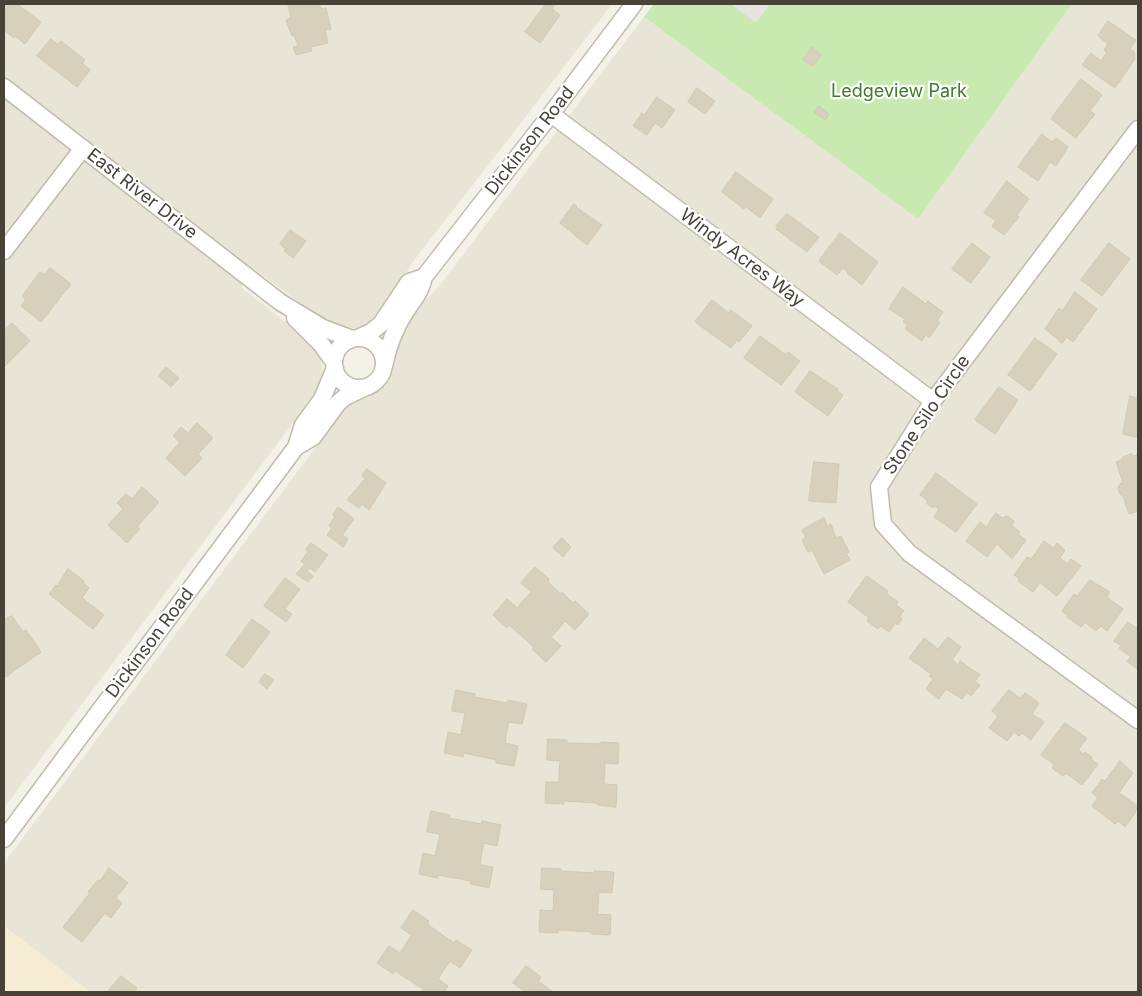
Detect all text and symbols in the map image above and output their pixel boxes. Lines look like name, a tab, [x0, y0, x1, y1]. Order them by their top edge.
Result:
park label: Ledgeview Park	[831, 81, 967, 103]
street label: Dickinson Road	[481, 82, 579, 200]
street label: East River Drive	[83, 144, 201, 244]
street label: Windy Acres Way	[676, 204, 808, 312]
street label: Stone Silo Circle	[879, 351, 975, 479]
street label: Dickinson Road	[102, 584, 198, 702]

